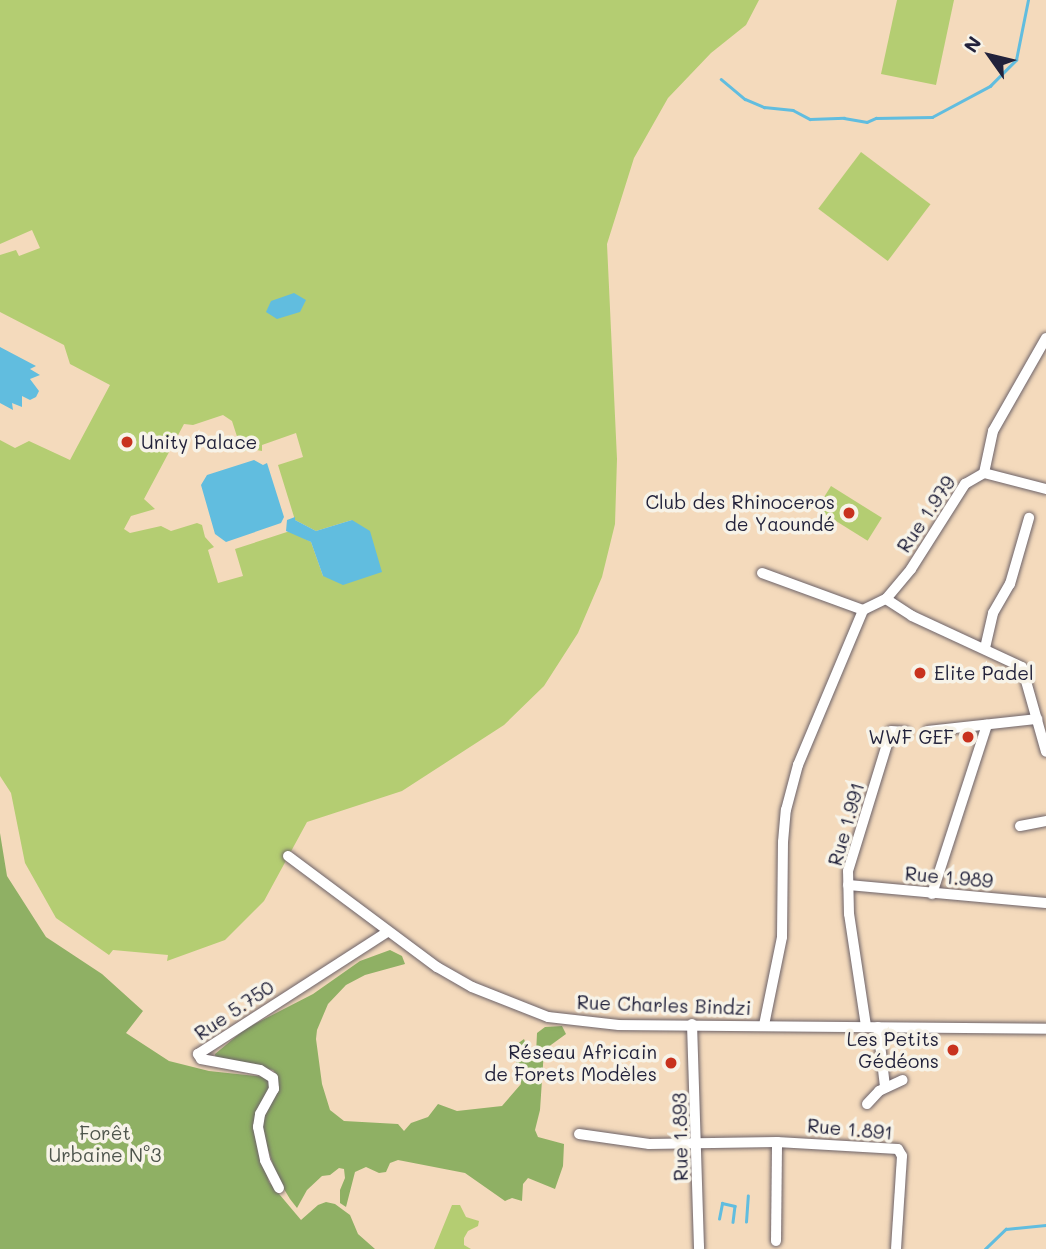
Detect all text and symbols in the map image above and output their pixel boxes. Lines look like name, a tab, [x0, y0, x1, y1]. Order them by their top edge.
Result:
north arrow	[955, 21, 1025, 91]
text: N	[958, 31, 987, 57]
place label: Unity Palace	[141, 431, 257, 453]
marker: Unity Palace	[119, 434, 135, 450]
street label: Rue 1.979	[892, 471, 960, 557]
place label: Club des Rhinoceros de Yaoundé	[645, 491, 835, 535]
marker: Club des Rhinoceros de Yaoundé	[841, 505, 857, 521]
place label: Elite Padel	[934, 662, 1034, 684]
marker: Elite Padel	[912, 665, 928, 681]
place label: WWF GEF	[868, 726, 954, 748]
marker: WWF GEF	[960, 729, 976, 745]
street label: Rue 1.991	[823, 780, 869, 868]
street label: Rue 1.989	[904, 862, 994, 892]
street label: Rue 5.750	[190, 975, 278, 1045]
street label: Rue Charles Bindzi	[576, 991, 752, 1019]
place label: Les Petits Gédéons	[847, 1028, 939, 1072]
place label: Réseau Africain de Forets Modèles	[484, 1041, 657, 1085]
marker: Les Petits Gédéons	[945, 1042, 961, 1058]
marker: Réseau Africain de Forets Modèles	[663, 1055, 679, 1071]
street label: Rue 1.893	[668, 1093, 692, 1181]
street label: Rue 1.891	[806, 1114, 894, 1144]
park label: Forêt Urbaine N°3	[49, 1122, 161, 1166]

